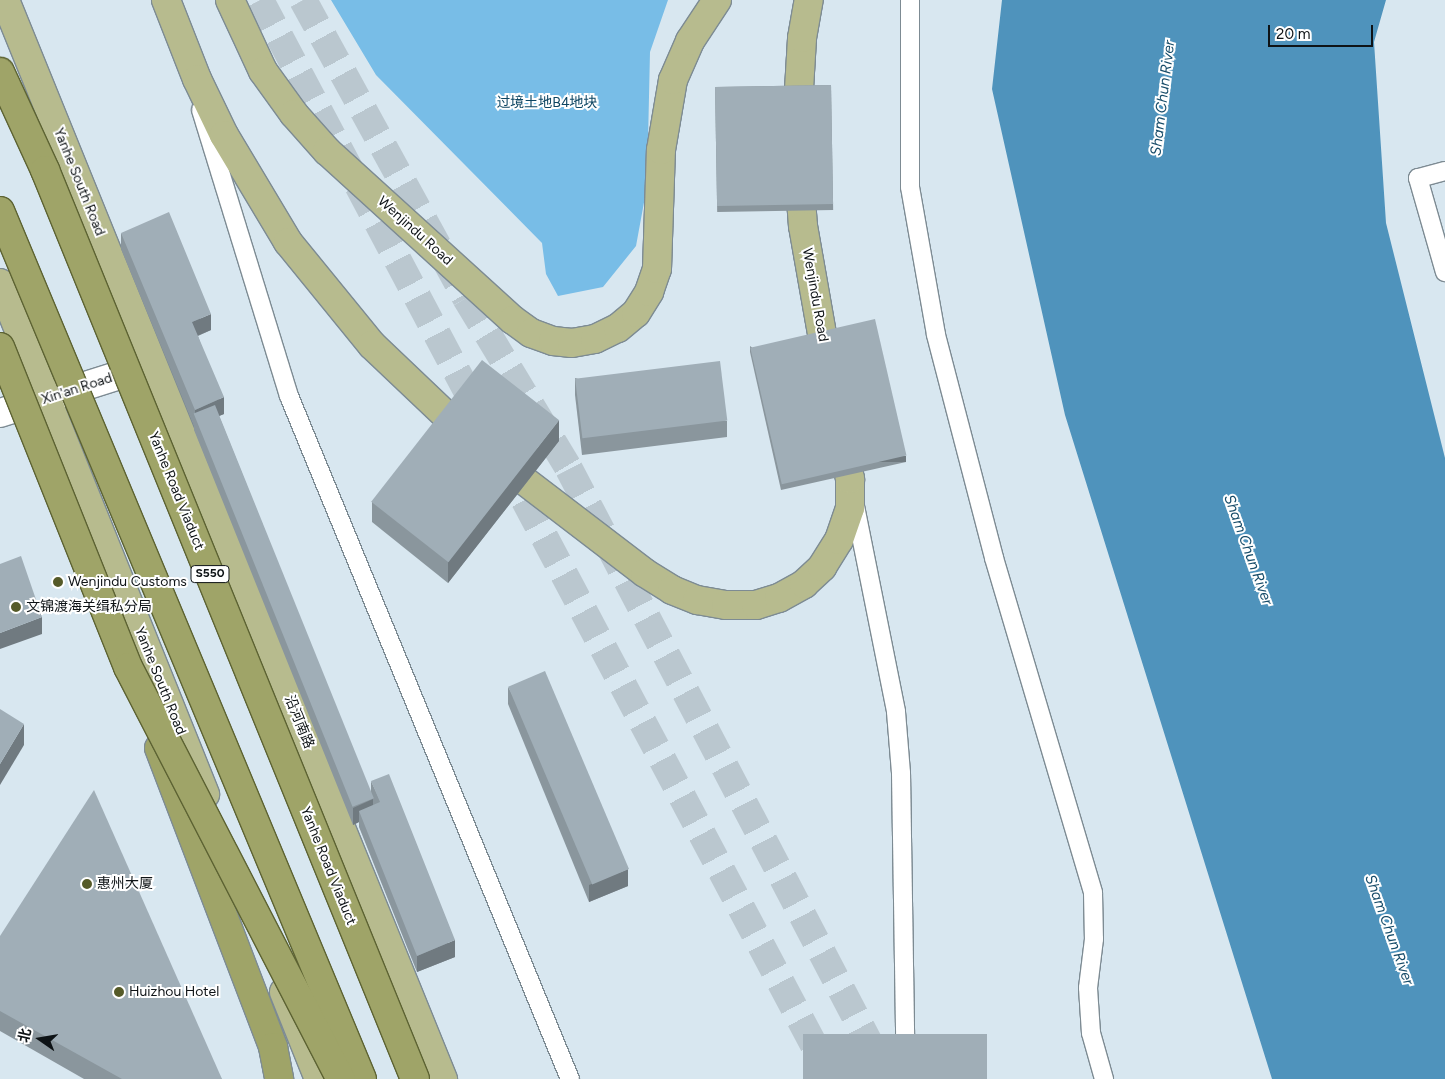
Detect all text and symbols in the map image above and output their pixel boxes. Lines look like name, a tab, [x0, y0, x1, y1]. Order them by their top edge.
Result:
scale bar	[1270, 15, 1375, 47]
text: 20 m	[1276, 25, 1310, 43]
water label: Sham Chun River	[1147, 39, 1179, 157]
park label: 过境土地B4地块	[496, 95, 598, 111]
street label: Yanhe South Road	[50, 126, 108, 238]
street label: Wenjindu Road	[374, 193, 456, 269]
street label: Wenjindu Road	[798, 247, 832, 343]
street label: Xin'an Road	[40, 370, 114, 408]
street label: Yanhe Road Viaduct	[145, 429, 207, 553]
water label: Sham Chun River	[1220, 492, 1276, 608]
road number: S550	[190, 564, 230, 584]
place label: Wenjindu Customs	[68, 574, 187, 590]
marker: Wenjindu Customs	[52, 576, 64, 588]
place label: 文锦渡海关缉私分局	[26, 599, 152, 615]
marker: 文锦渡海关缉私分局	[10, 601, 22, 613]
street label: Yanhe South Road	[131, 625, 189, 737]
street label: 沿河南路	[281, 693, 317, 751]
street label: Yanhe Road Viaduct	[297, 804, 359, 928]
water label: Sham Chun River	[1361, 872, 1417, 988]
place label: 惠州大厦	[97, 876, 153, 892]
marker: 惠州大厦	[81, 878, 93, 890]
place label: Huizhou Hotel	[129, 984, 219, 1000]
marker: Huizhou Hotel	[113, 986, 125, 998]
north arrow	[15, 1014, 65, 1064]
text: 北	[15, 1027, 35, 1044]

